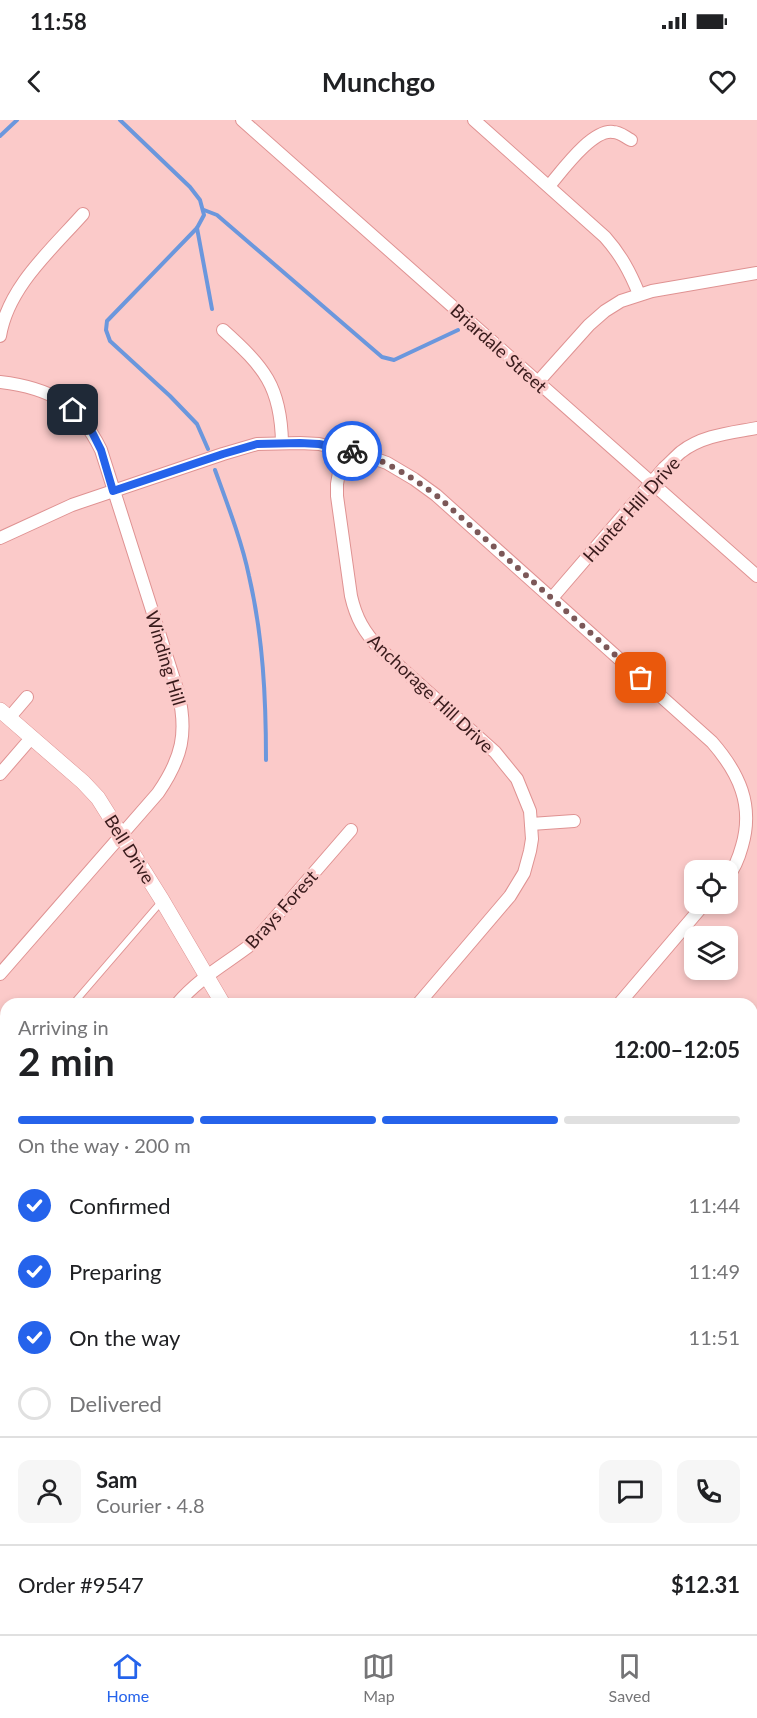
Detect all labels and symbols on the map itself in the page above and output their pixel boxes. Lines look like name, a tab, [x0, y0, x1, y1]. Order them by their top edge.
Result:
street label: Briardale Street	[446, 299, 552, 397]
pin	[47, 384, 98, 435]
courier	[322, 421, 382, 481]
street label: Hunter Hill Drive	[578, 452, 684, 566]
street label: Winding Hill	[141, 608, 191, 708]
street label: Anchorage Hill Drive	[364, 629, 498, 757]
pin	[615, 652, 666, 703]
street label: Bell Drive	[100, 811, 160, 887]
street label: Brays Forest	[240, 865, 322, 953]

